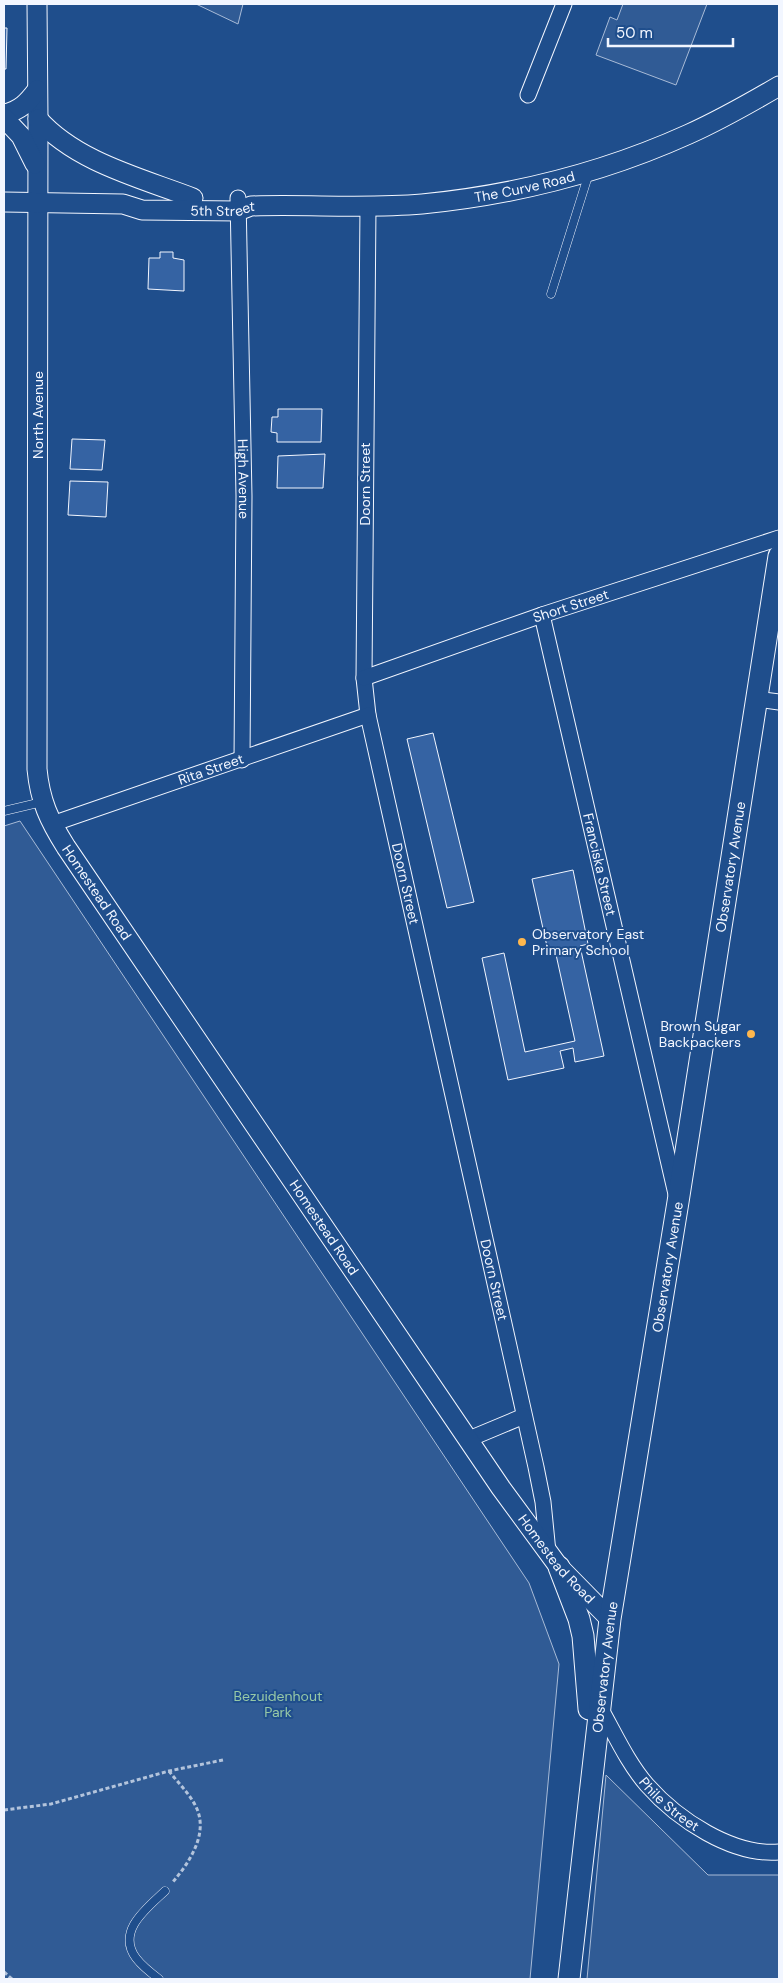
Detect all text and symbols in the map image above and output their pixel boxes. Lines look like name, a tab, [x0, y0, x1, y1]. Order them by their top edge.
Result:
scale bar	[608, 15, 733, 47]
text: 50 m	[616, 23, 653, 43]
street label: The Curve Road	[473, 167, 577, 206]
street label: 5th Street	[190, 197, 255, 221]
street label: North Avenue	[29, 371, 47, 459]
street label: High Avenue	[234, 439, 253, 519]
street label: Doorn Street	[356, 443, 374, 525]
street label: Short Street	[530, 585, 611, 627]
street label: Rita Street	[176, 750, 246, 789]
street label: Observatory Avenue	[711, 800, 749, 934]
street label: Franciska Street	[579, 811, 620, 918]
street label: Homestead Road	[58, 841, 135, 943]
street label: Doorn Street	[388, 841, 423, 926]
place label: Observatory East Primary School	[532, 925, 644, 959]
marker: Observatory East Primary School	[516, 936, 528, 948]
place label: Brown Sugar Backpackers	[659, 1017, 741, 1051]
marker: Brown Sugar Backpackers	[745, 1028, 757, 1040]
street label: Homestead Road	[286, 1177, 363, 1279]
street label: Observatory Avenue	[648, 1200, 687, 1334]
street label: Doorn Street	[476, 1237, 512, 1322]
street label: Homestead Road	[514, 1511, 599, 1607]
street label: Observatory Avenue	[588, 1600, 622, 1734]
park label: Bezuidenhout Park	[234, 1687, 322, 1721]
street label: Phile Street	[635, 1773, 703, 1835]

